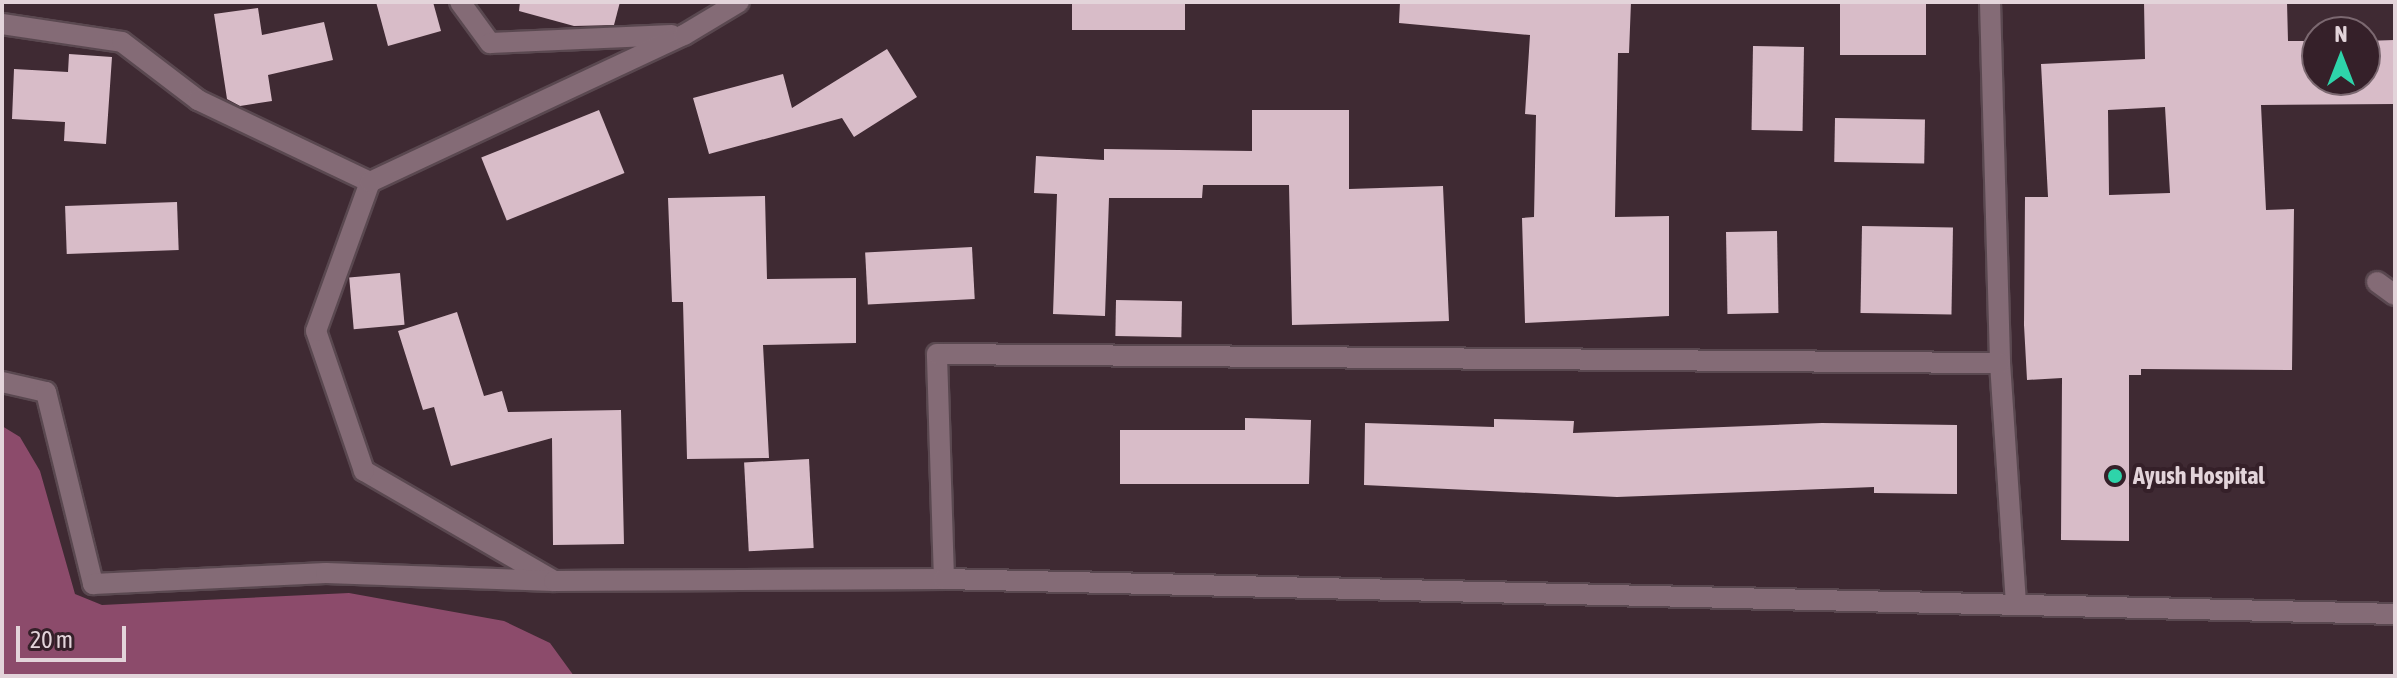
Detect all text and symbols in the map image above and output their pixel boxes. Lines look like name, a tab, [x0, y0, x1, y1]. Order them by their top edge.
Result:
north arrow	[2301, 16, 2381, 96]
text: N	[2335, 21, 2347, 47]
place label: Ayush Hospital	[2133, 462, 2265, 490]
marker: Ayush Hospital	[2104, 465, 2126, 487]
scale bar	[20, 610, 130, 660]
text: 20 m	[30, 626, 73, 653]

